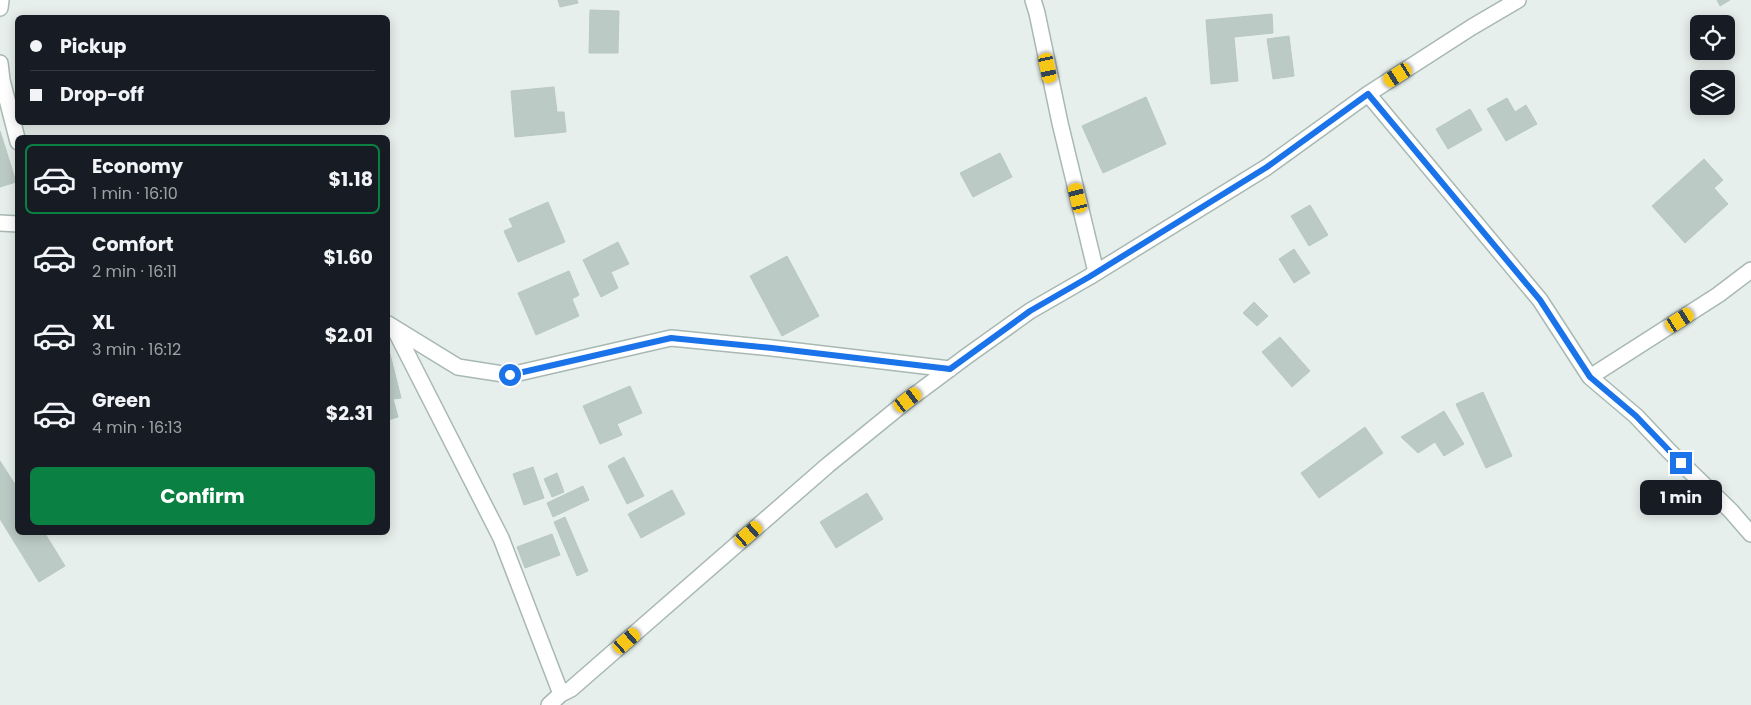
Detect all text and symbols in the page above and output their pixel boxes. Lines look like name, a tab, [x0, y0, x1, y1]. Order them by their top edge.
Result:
map controls	[1690, 15, 1735, 115]
button: locate	[1690, 15, 1735, 60]
text: Pickup	[60, 33, 126, 60]
car	[1037, 52, 1058, 84]
car	[1381, 61, 1414, 89]
button: layers	[1690, 70, 1735, 115]
text: Drop-off	[60, 81, 144, 108]
text: Economy	[92, 153, 183, 180]
icon: car	[32, 157, 77, 202]
text: $1.18	[329, 166, 373, 193]
text: 1 min · 16:10	[92, 182, 178, 205]
car	[1067, 182, 1088, 214]
text: Comfort	[92, 231, 174, 258]
icon: car	[32, 235, 77, 280]
text: $1.60	[324, 244, 373, 271]
text: 2 min · 16:11	[92, 260, 177, 283]
car	[1663, 306, 1696, 334]
text: XL	[92, 309, 115, 336]
icon: car	[32, 313, 77, 358]
text: $2.01	[325, 322, 373, 349]
text: 3 min · 16:12	[92, 338, 181, 361]
route start	[499, 364, 521, 386]
car	[891, 385, 924, 415]
text: Green	[92, 387, 151, 414]
icon: car	[32, 391, 77, 436]
text: $2.31	[326, 400, 373, 427]
text: 4 min · 16:13	[92, 416, 182, 439]
route end	[1670, 452, 1692, 474]
button: Confirm	[30, 467, 375, 525]
callout: 1 min	[1640, 480, 1722, 516]
text: 1 min	[1660, 486, 1702, 509]
car	[732, 518, 765, 550]
car	[610, 625, 643, 657]

